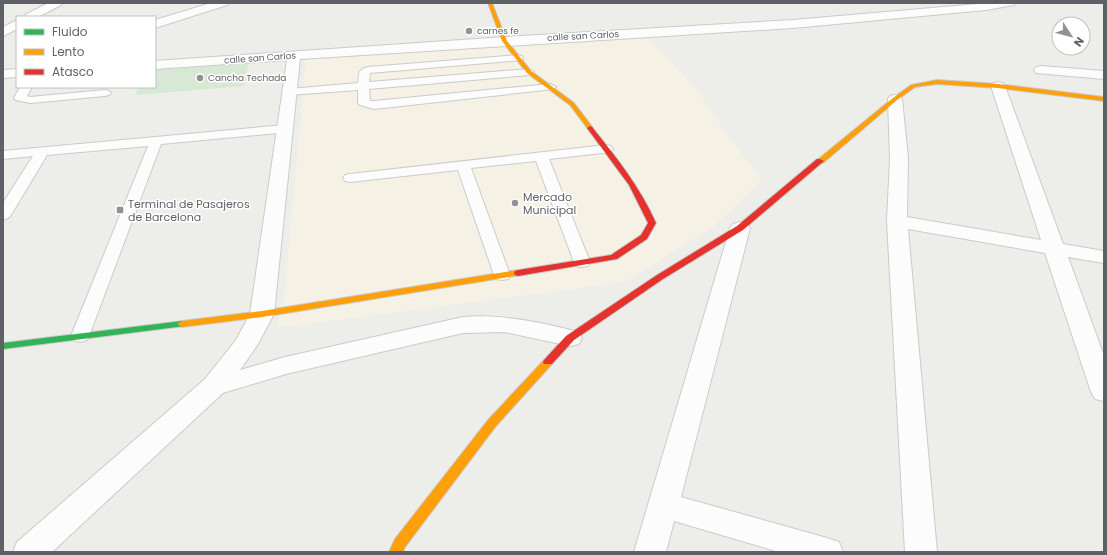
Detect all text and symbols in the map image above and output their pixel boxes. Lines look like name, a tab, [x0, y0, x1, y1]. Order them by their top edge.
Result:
legend	[16, 16, 156, 88]
north arrow	[1051, 16, 1091, 56]
text: Fluido	[52, 23, 88, 40]
place label: carnes fe	[477, 25, 519, 37]
marker: carnes fe	[464, 26, 474, 36]
street label: calle san Carlos	[547, 28, 620, 44]
text: N	[1070, 34, 1088, 50]
text: Lento	[52, 43, 85, 60]
street label: calle san Carlos	[224, 49, 297, 66]
text: Atasco	[52, 63, 94, 80]
place label: Cancha Techada	[208, 72, 286, 84]
marker: Cancha Techada	[195, 73, 205, 83]
place label: Mercado Municipal	[523, 189, 576, 218]
place label: Terminal de Pasajeros de Barcelona	[128, 196, 250, 225]
marker: Mercado Municipal	[510, 198, 520, 208]
marker: Terminal de Pasajeros de Barcelona	[115, 205, 125, 215]

